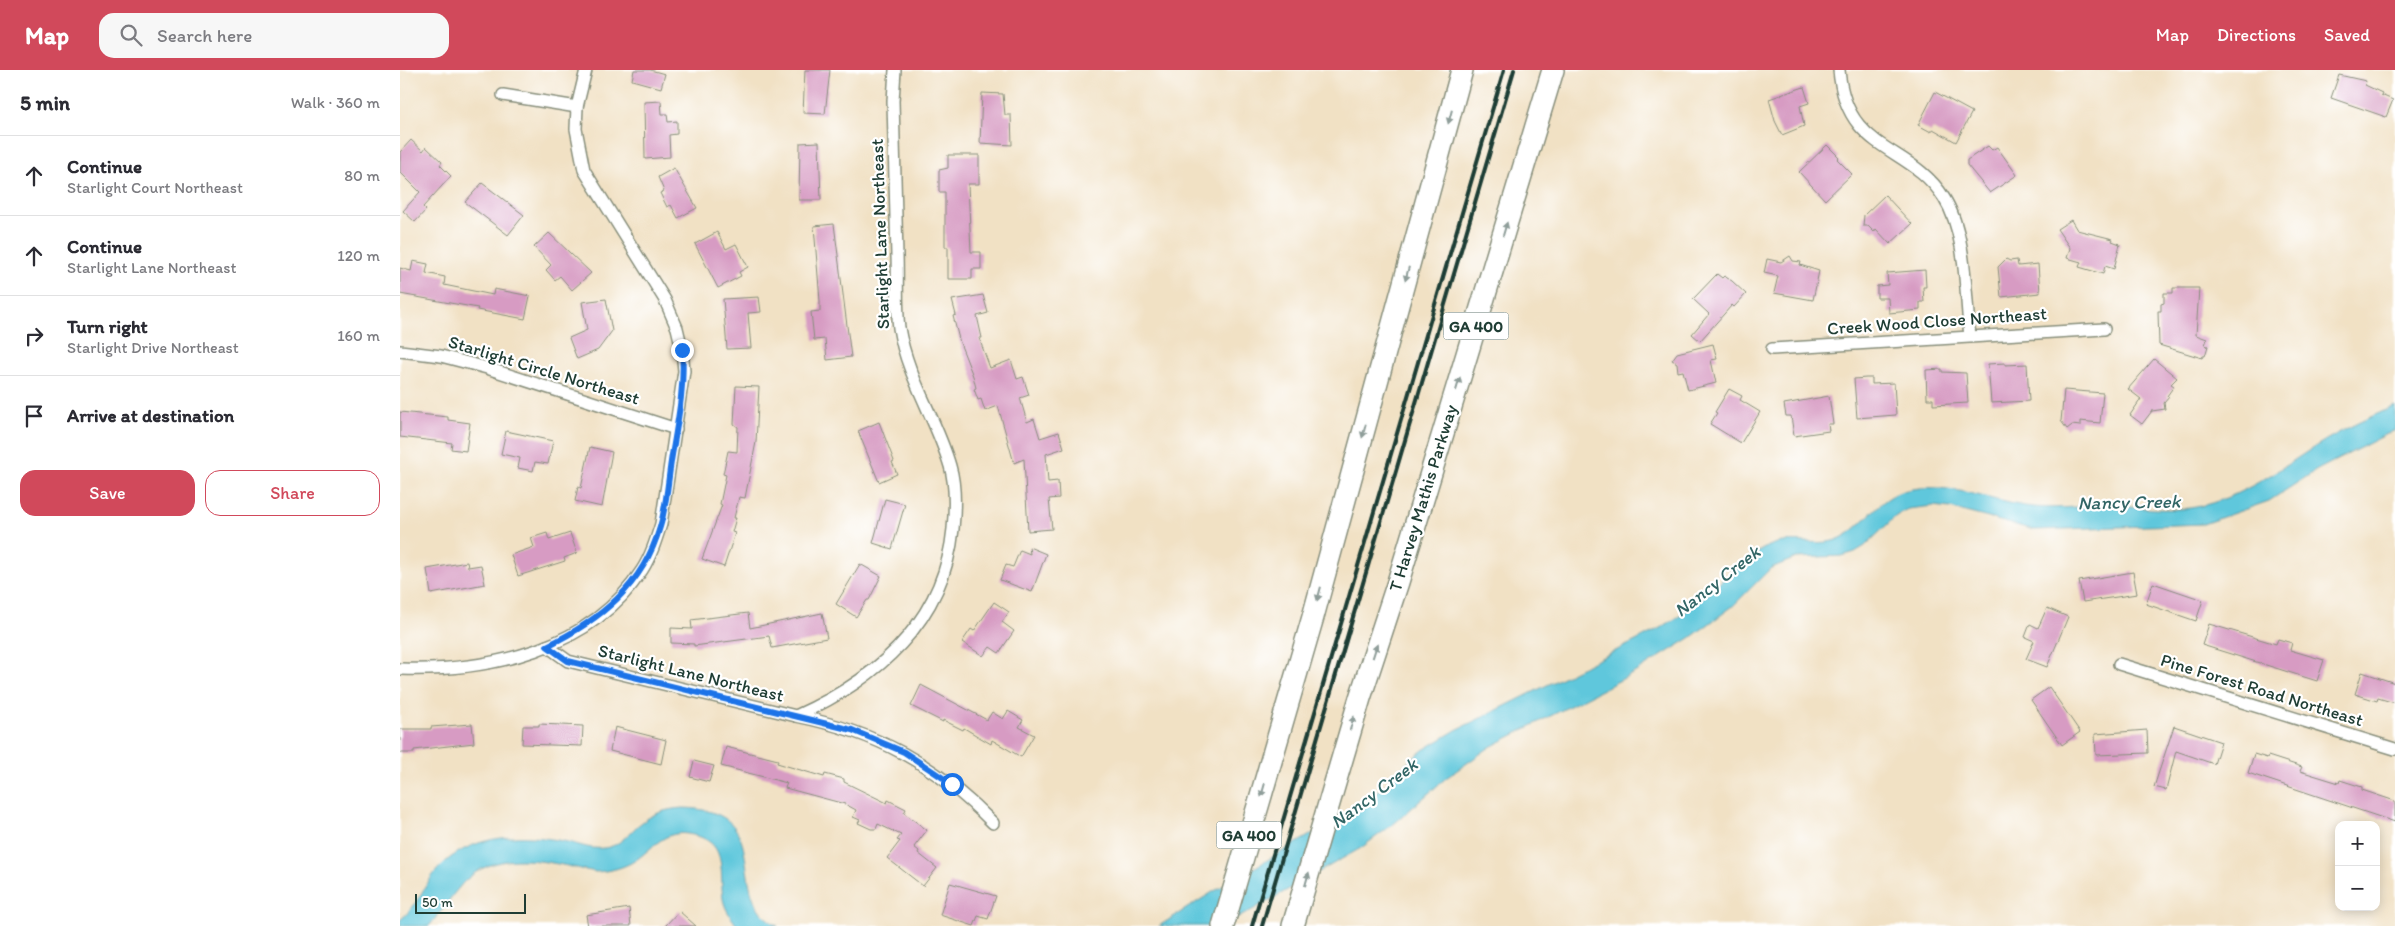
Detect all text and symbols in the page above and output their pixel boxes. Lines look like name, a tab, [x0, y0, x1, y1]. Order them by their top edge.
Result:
search box	[99, 13, 449, 58]
text: Map	[25, 21, 69, 50]
icon: search	[117, 21, 145, 49]
text: Search here	[157, 24, 252, 47]
text: Map	[2156, 24, 2189, 46]
text: Directions	[2217, 24, 2296, 46]
text: Saved	[2324, 24, 2370, 46]
text: 5 min	[20, 90, 70, 115]
text: Walk · 360 m	[291, 93, 380, 112]
one-way arrow	[1445, 110, 1453, 125]
street label: Starlight Lane Northeast	[866, 138, 894, 330]
text: Continue	[67, 155, 142, 178]
icon: ahead	[20, 162, 48, 190]
text: 80 m	[344, 166, 380, 185]
text: Starlight Court Northeast	[67, 178, 243, 197]
one-way arrow	[1502, 221, 1510, 236]
text: Continue	[67, 235, 142, 258]
icon: ahead	[20, 242, 48, 270]
text: 120 m	[337, 246, 380, 265]
text: Starlight Lane Northeast	[67, 258, 236, 277]
one-way arrow	[1403, 267, 1411, 282]
street label: Creek Wood Close Northeast	[1826, 302, 2048, 340]
road number: GA 400	[1444, 312, 1508, 340]
text: Turn right	[67, 315, 148, 338]
icon: right	[20, 322, 48, 350]
text: 160 m	[337, 326, 380, 345]
street label: Starlight Circle Northeast	[446, 330, 643, 410]
text: Starlight Drive Northeast	[67, 338, 239, 357]
route end	[671, 339, 694, 362]
one-way arrow	[1455, 377, 1462, 392]
street label: T Harvey Mathis Parkway	[1384, 401, 1462, 594]
icon: arrive	[20, 402, 48, 430]
text: Arrive at destination	[67, 404, 234, 427]
one-way arrow	[1359, 423, 1367, 438]
button: Save	[20, 470, 195, 516]
button: Share	[205, 470, 380, 516]
water label: Nancy Creek	[2077, 490, 2182, 514]
water label: Nancy Creek	[1669, 539, 1766, 622]
one-way arrow	[1315, 586, 1323, 601]
street label: Starlight Lane Northeast	[596, 639, 786, 707]
one-way arrow	[1372, 644, 1379, 659]
street label: Pine Forest Road Northeast	[2158, 649, 2366, 731]
one-way arrow	[1349, 716, 1357, 731]
water label: Nancy Creek	[1326, 752, 1423, 833]
route start	[941, 773, 964, 796]
one-way arrow	[1258, 783, 1266, 798]
map controls	[2335, 821, 2380, 911]
button: +	[2335, 821, 2380, 866]
road number: GA 400	[1216, 822, 1282, 848]
button: −	[2335, 866, 2380, 911]
one-way arrow	[1303, 872, 1311, 887]
scale bar	[415, 891, 526, 914]
text: 50 m	[422, 894, 453, 911]

